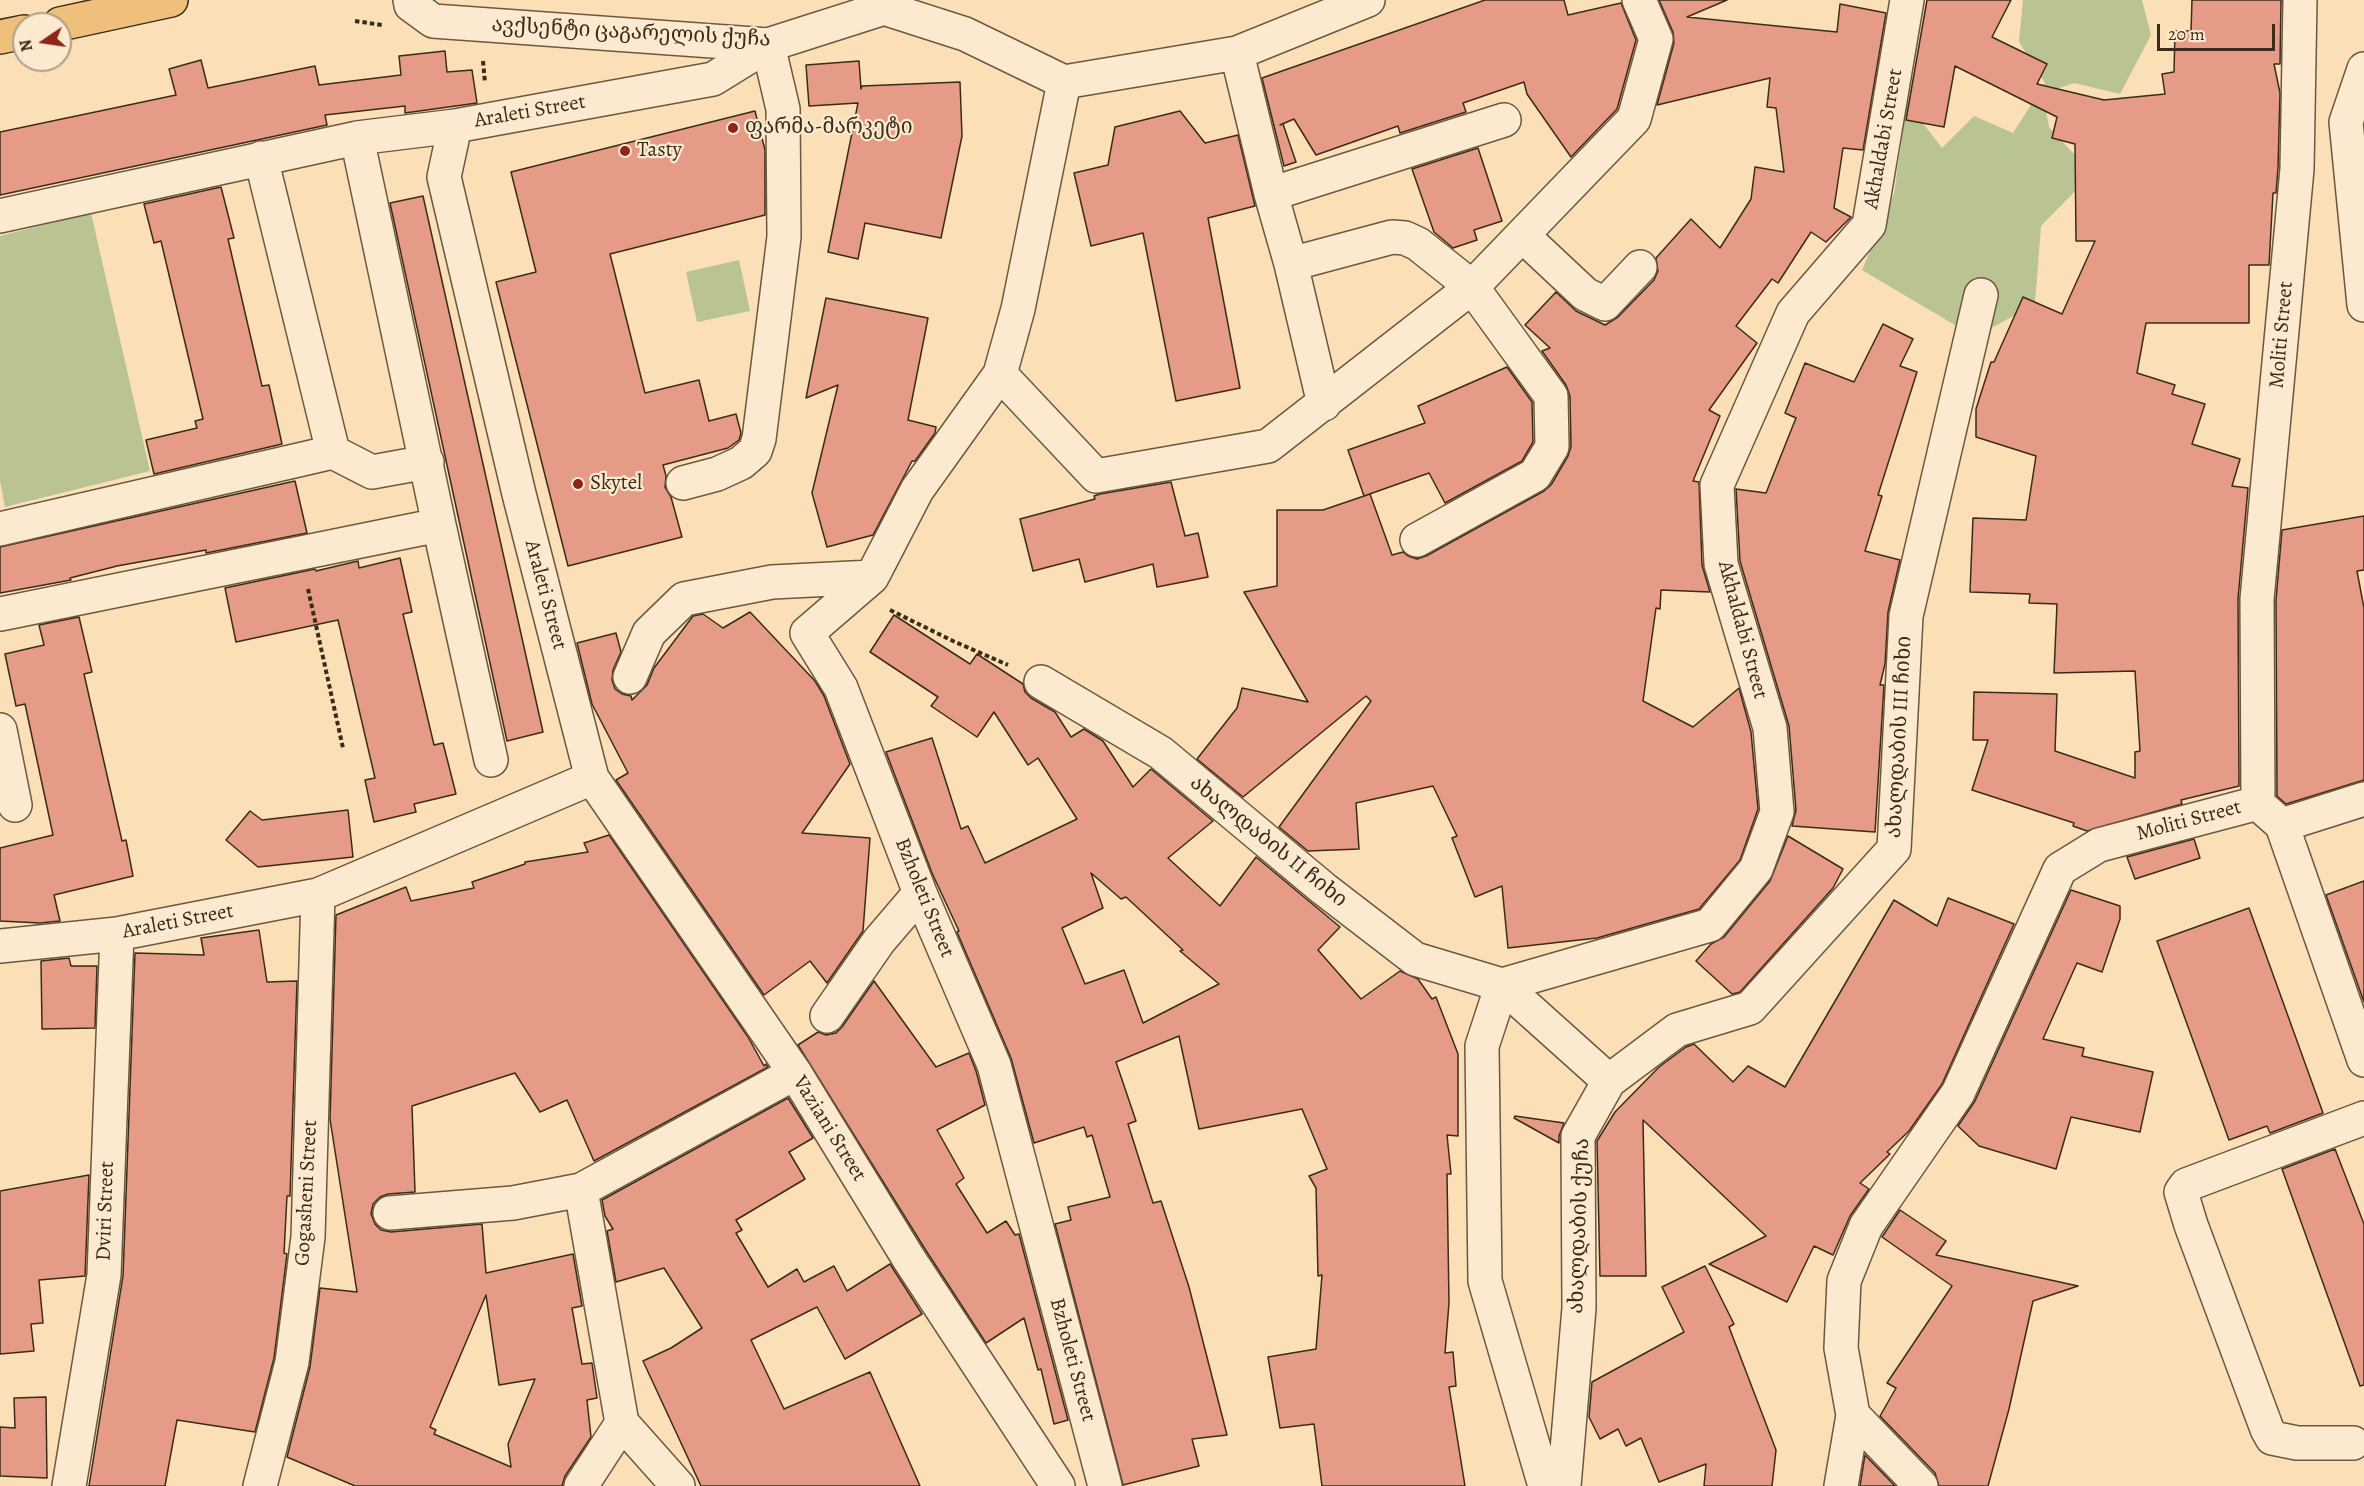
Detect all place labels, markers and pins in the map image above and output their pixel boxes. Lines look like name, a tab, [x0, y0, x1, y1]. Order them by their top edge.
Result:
place label: ფარმა-მარკეტი	[745, 115, 913, 141]
marker: ფარმა-მარკეტი	[726, 121, 740, 135]
place label: Tasty	[637, 138, 682, 164]
marker: Tasty	[618, 144, 632, 158]
place label: Skytel	[590, 471, 642, 497]
marker: Skytel	[571, 477, 585, 491]

